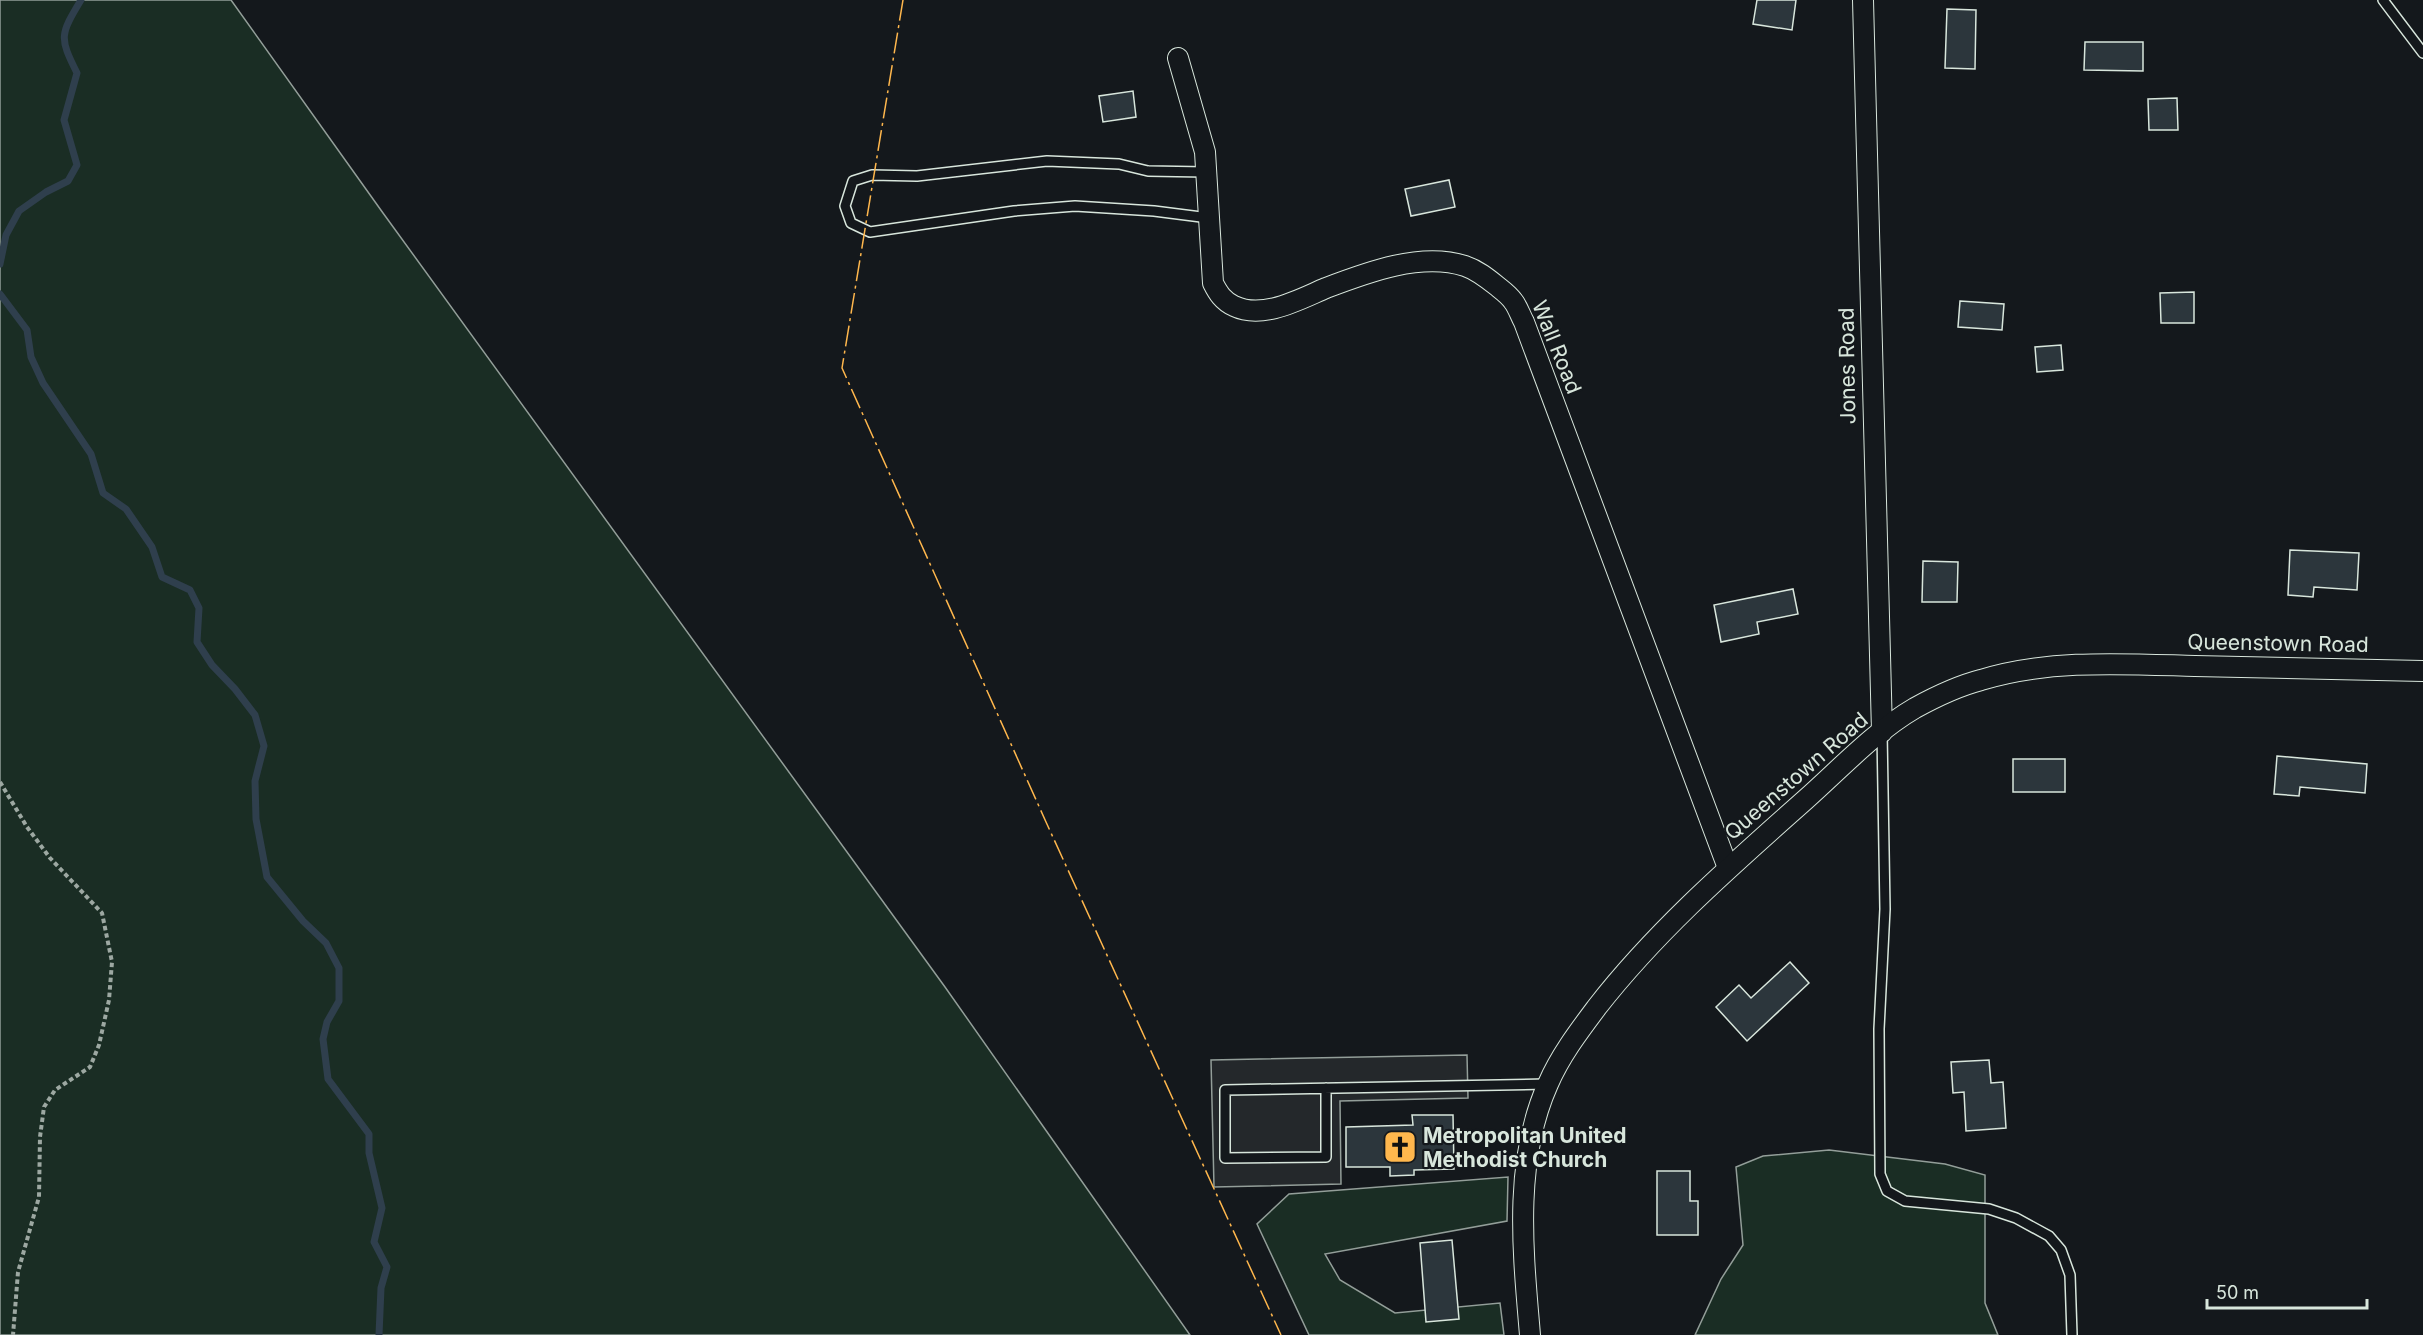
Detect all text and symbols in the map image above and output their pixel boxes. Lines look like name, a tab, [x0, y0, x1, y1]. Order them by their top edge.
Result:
street label: Wall Road	[1527, 297, 1587, 397]
street label: Jones Road	[1833, 307, 1861, 425]
street label: Queenstown Road	[2187, 629, 2369, 657]
street label: Queenstown Road	[1719, 707, 1873, 845]
place label: Metropolitan United Methodist Church	[1423, 1123, 1627, 1172]
church icon: Metropolitan United Methodist Church	[1382, 1129, 1418, 1165]
scale bar	[2207, 1272, 2368, 1310]
text: 50 m	[2216, 1282, 2259, 1303]

